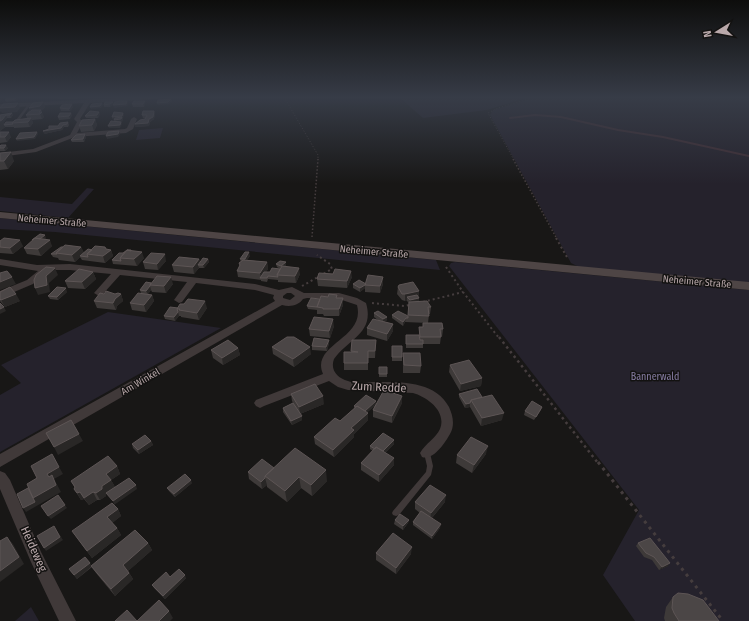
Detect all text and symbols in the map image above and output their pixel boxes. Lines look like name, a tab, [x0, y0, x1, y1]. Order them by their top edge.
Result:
north arrow	[697, 12, 737, 52]
text: N	[701, 29, 715, 38]
street label: Neheimer Straße	[17, 212, 87, 230]
street label: Neheimer Straße	[339, 243, 409, 261]
street label: Neheimer Straße	[662, 273, 732, 291]
street label: Am Winkel	[119, 366, 162, 398]
park label: Bannerwald	[631, 371, 679, 383]
street label: Zum Redde	[351, 379, 407, 395]
street label: Heideweg	[18, 524, 50, 574]

